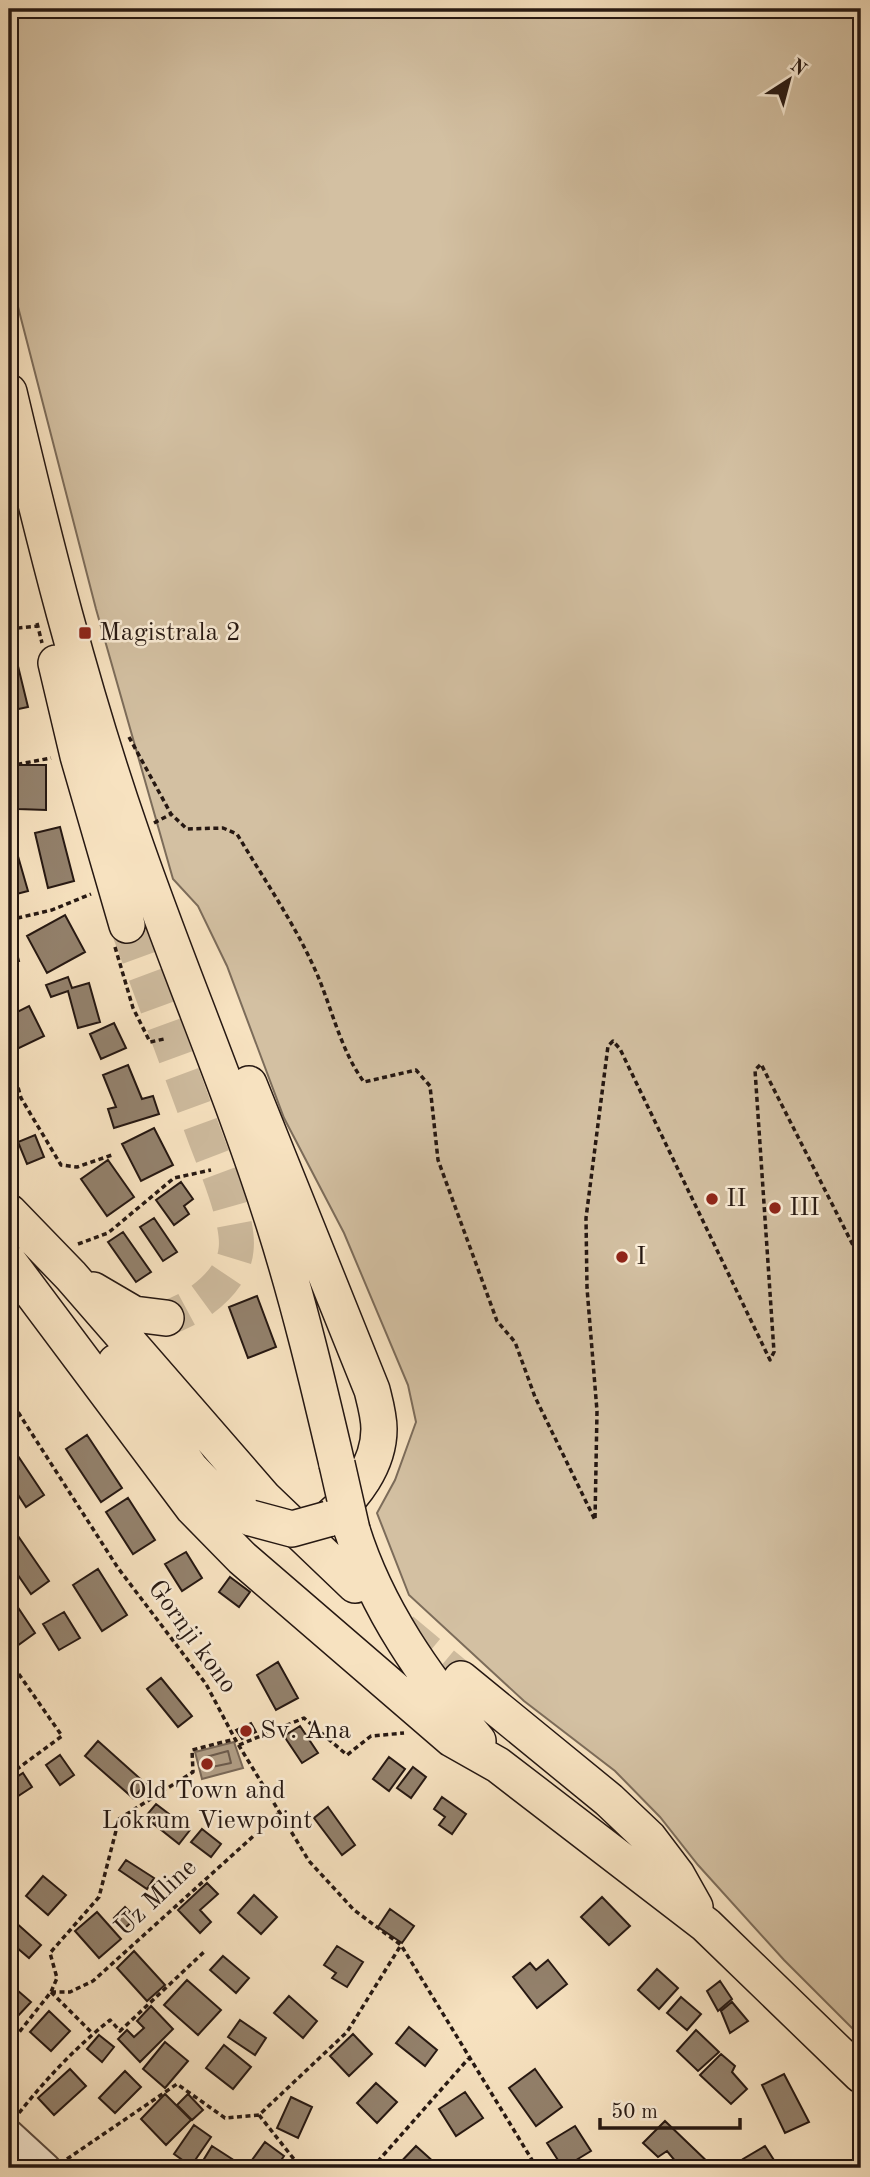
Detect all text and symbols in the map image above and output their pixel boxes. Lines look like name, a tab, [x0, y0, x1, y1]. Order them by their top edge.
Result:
north arrow	[754, 46, 824, 116]
text: N	[786, 56, 809, 81]
place label: Magistrala 2	[99, 620, 241, 646]
marker: Magistrala 2	[77, 625, 93, 641]
place label: II	[726, 1186, 747, 1212]
marker: II	[704, 1191, 720, 1207]
place label: III	[789, 1195, 820, 1221]
marker: III	[767, 1200, 783, 1216]
place label: I	[636, 1244, 646, 1270]
marker: I	[614, 1249, 630, 1265]
street label: Gornji kono	[143, 1576, 241, 1698]
place label: Sv. Ana	[260, 1718, 351, 1744]
marker: Sv. Ana	[238, 1723, 254, 1739]
marker: Old Town and Lokrum Viewpoint	[199, 1756, 215, 1772]
place label: Old Town and Lokrum Viewpoint	[102, 1778, 312, 1834]
street label: Uz Mline	[110, 1854, 202, 1942]
scale bar	[600, 2086, 740, 2130]
text: 50 m	[611, 2102, 658, 2123]

